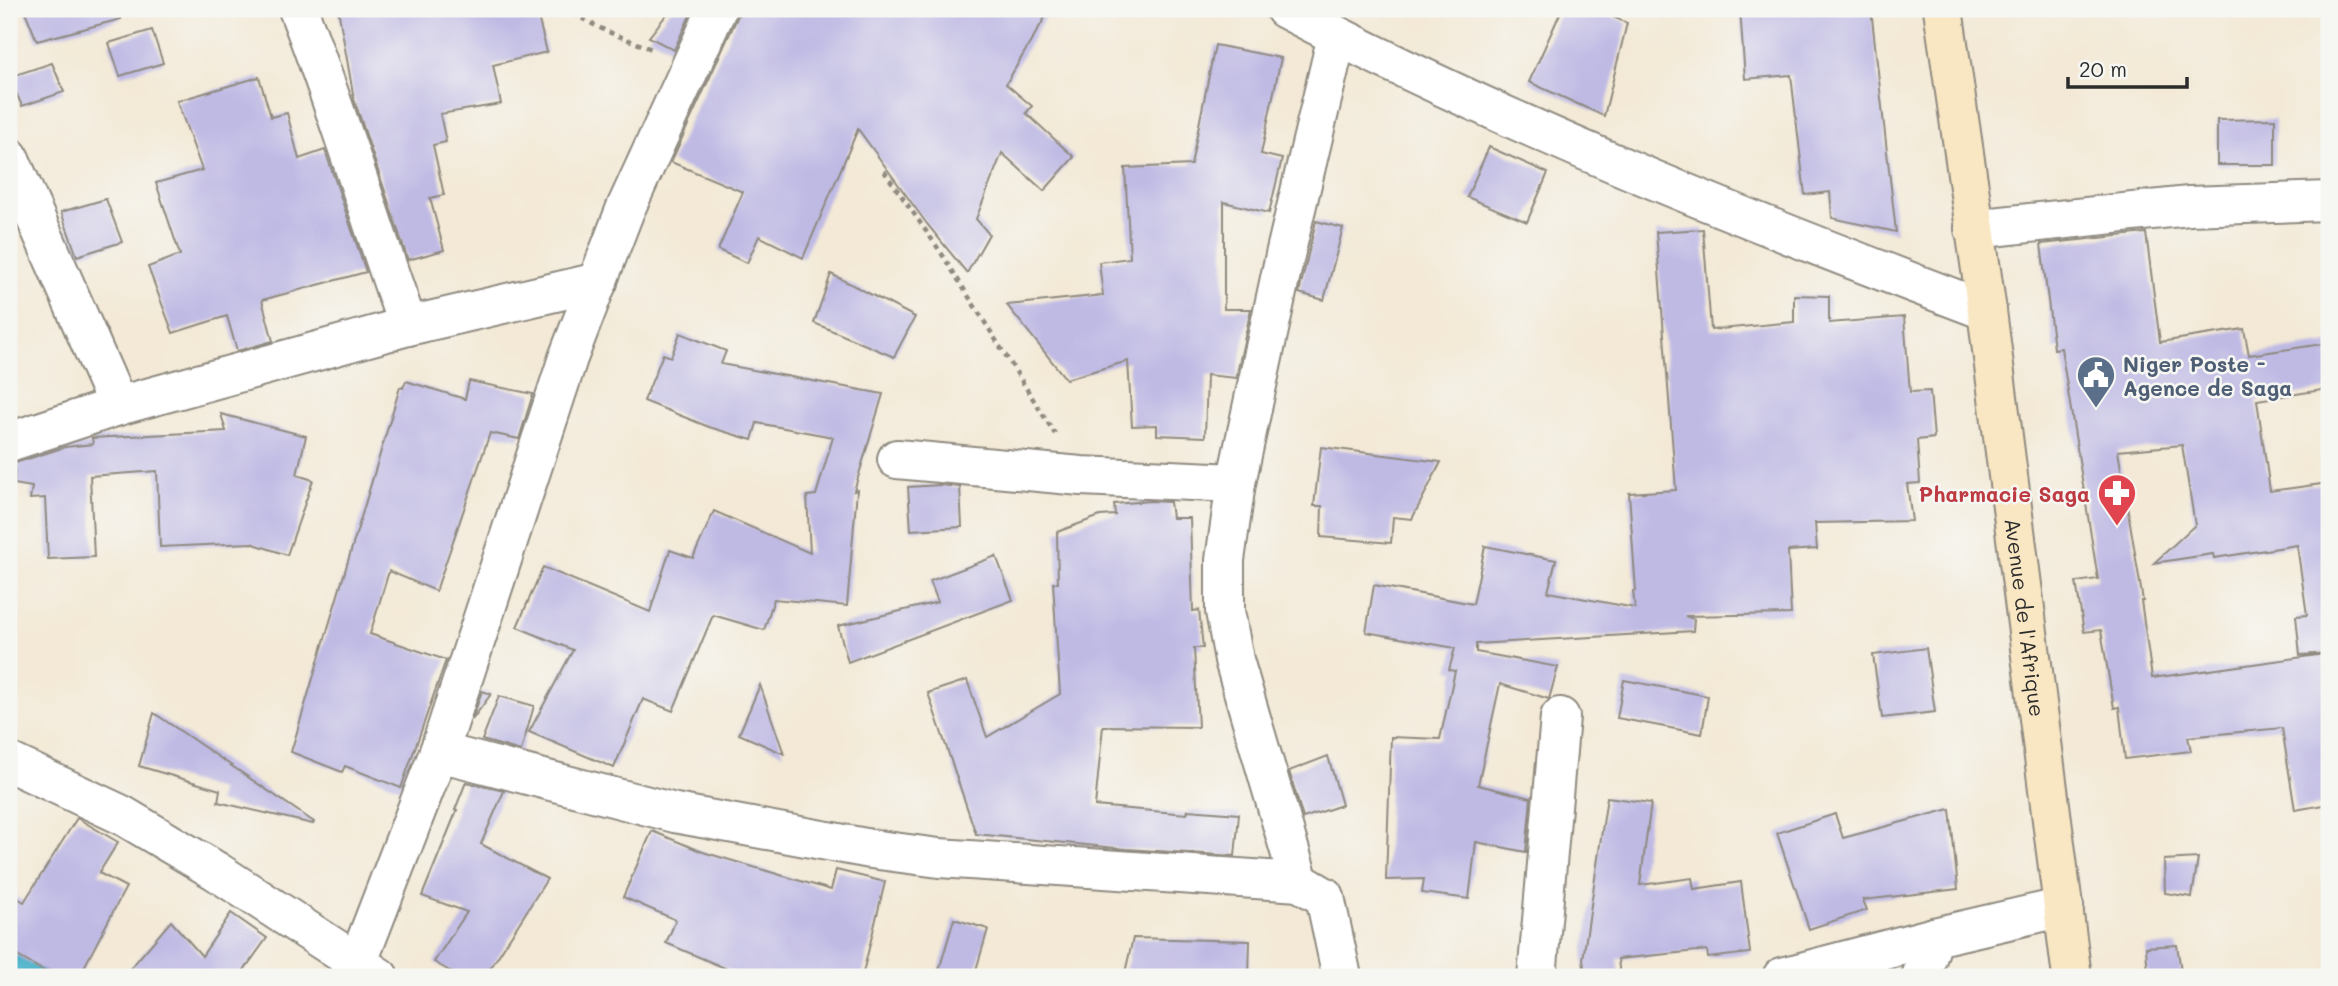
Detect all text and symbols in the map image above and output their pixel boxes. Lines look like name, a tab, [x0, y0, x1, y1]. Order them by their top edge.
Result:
scale bar	[2068, 46, 2188, 90]
text: 20 m	[2079, 55, 2127, 82]
place label: Niger Poste - Agence de Saga	[2123, 350, 2292, 401]
public building icon: Niger Poste - Agence de Saga	[2075, 354, 2117, 409]
pharmacy icon: Pharmacie Saga	[2096, 472, 2138, 527]
place label: Pharmacie Saga	[1919, 480, 2090, 507]
street label: Avenue de l'Afrique	[2000, 516, 2052, 718]

